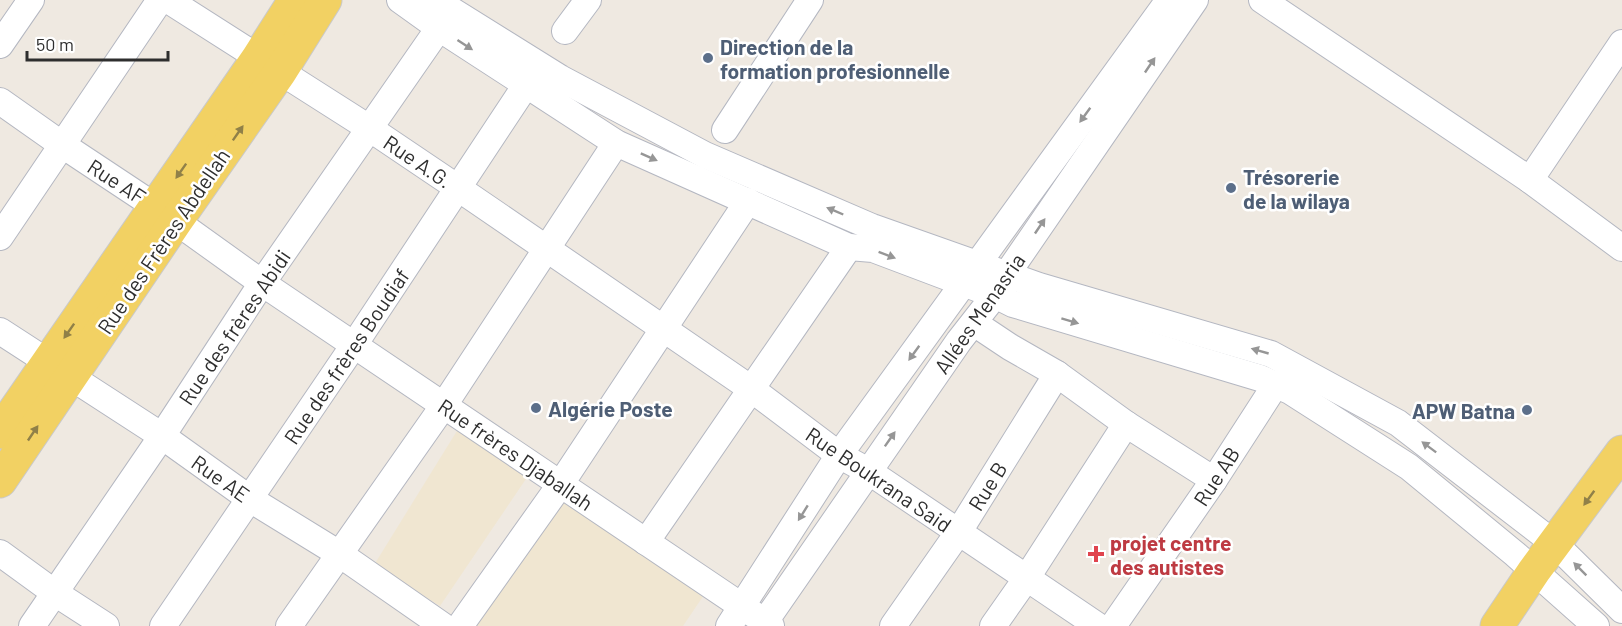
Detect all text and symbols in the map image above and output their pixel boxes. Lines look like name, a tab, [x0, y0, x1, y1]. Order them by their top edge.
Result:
scale bar	[27, 24, 168, 62]
text: 50 m	[36, 33, 74, 55]
place label: Direction de la formation profesionnelle	[720, 34, 950, 83]
one-way arrow	[457, 40, 473, 51]
marker: Direction de la formation profesionnelle	[701, 51, 715, 65]
one-way arrow	[1145, 57, 1156, 74]
one-way arrow	[1079, 107, 1091, 123]
one-way arrow	[231, 125, 243, 141]
street label: Rue A.G.	[379, 129, 457, 193]
street label: Rue des Frères Abdellah	[92, 144, 234, 338]
street label: Rue AF	[83, 153, 151, 209]
one-way arrow	[641, 153, 658, 162]
one-way arrow	[175, 162, 187, 178]
place label: Trésorerie de la wilaya	[1243, 164, 1350, 213]
marker: Trésorerie de la wilaya	[1224, 181, 1238, 195]
one-way arrow	[826, 206, 844, 216]
one-way arrow	[1034, 218, 1045, 234]
street label: Rue des frères Abidi	[173, 245, 295, 409]
street label: Allées Menasria	[928, 248, 1030, 378]
one-way arrow	[878, 250, 896, 260]
street label: Rue des frères Boudiaf	[278, 264, 414, 448]
one-way arrow	[1061, 317, 1079, 326]
one-way arrow	[63, 322, 75, 338]
one-way arrow	[908, 345, 920, 361]
one-way arrow	[1250, 346, 1268, 355]
street label: Rue frères Djaballah	[434, 393, 598, 515]
place label: Algérie Poste	[548, 396, 673, 421]
place label: APW Batna	[1412, 398, 1515, 423]
marker: Algérie Poste	[529, 401, 543, 415]
marker: APW Batna	[1520, 403, 1534, 417]
street label: Rue Boukrana Said	[801, 421, 957, 537]
one-way arrow	[27, 425, 39, 441]
one-way arrow	[884, 432, 896, 448]
one-way arrow	[1421, 441, 1436, 453]
street label: Rue AB	[1188, 442, 1244, 510]
street label: Rue AE	[187, 449, 255, 507]
street label: Rue B	[962, 457, 1012, 515]
one-way arrow	[1583, 490, 1595, 505]
one-way arrow	[797, 505, 808, 521]
place label: projet centre des autistes	[1110, 530, 1231, 579]
marker: projet centre des autistes	[1087, 545, 1105, 563]
one-way arrow	[1574, 562, 1588, 576]

